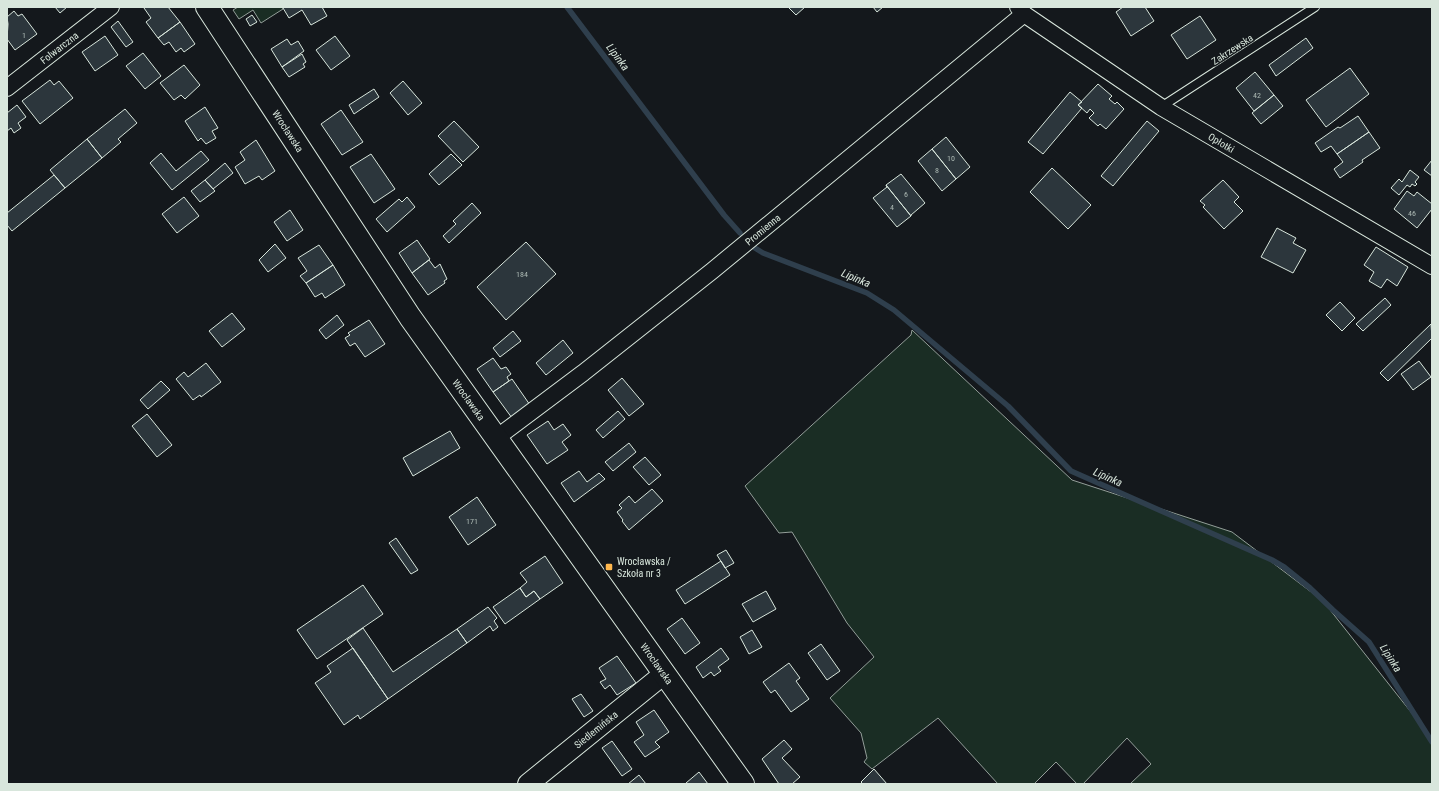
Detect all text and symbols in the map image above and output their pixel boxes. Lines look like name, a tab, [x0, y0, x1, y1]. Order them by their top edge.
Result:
street label: Folwarczna	[38, 30, 81, 66]
house number: 1	[22, 31, 26, 40]
street label: Zakrzewska	[1210, 32, 1255, 67]
water label: Lipinka	[603, 41, 632, 73]
house number: 42	[1253, 91, 1261, 100]
street label: Wrocławska	[270, 108, 305, 154]
street label: Opłotki	[1206, 131, 1236, 155]
house number: 10	[947, 154, 955, 163]
house number: 8	[935, 166, 939, 175]
house number: 6	[904, 190, 908, 199]
house number: 4	[890, 203, 894, 212]
house number: 46	[1408, 209, 1416, 218]
street label: Promienna	[743, 212, 783, 247]
water label: Lipinka	[839, 267, 872, 290]
house number: 184	[516, 270, 528, 279]
street label: Wrocławska	[450, 377, 487, 423]
water label: Lipinka	[1091, 465, 1124, 490]
house number: 171	[466, 517, 478, 526]
place label: Wrocławska / Szkoła nr 3	[617, 556, 671, 579]
marker: Wrocławska / Szkoła nr 3	[604, 562, 614, 572]
street label: Wrocławska	[638, 641, 675, 687]
water label: Lipinka	[1377, 642, 1404, 675]
street label: Siedlemińska	[572, 709, 620, 751]

